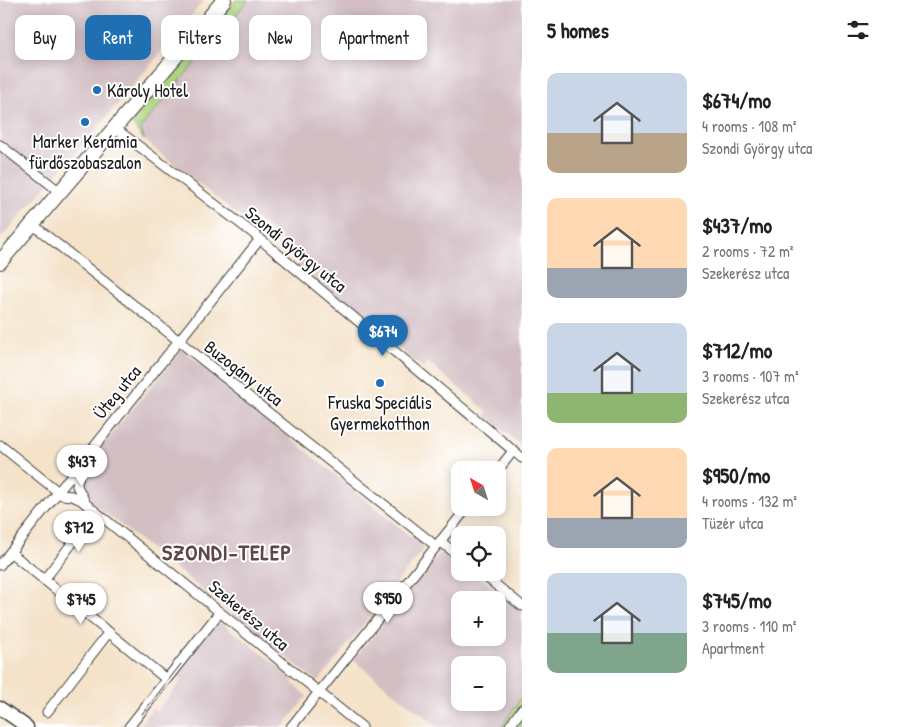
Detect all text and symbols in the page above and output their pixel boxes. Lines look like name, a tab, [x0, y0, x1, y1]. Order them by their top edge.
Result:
chip: Buy	[15, 15, 75, 60]
chip: Rent	[85, 15, 151, 60]
chip: Filters	[161, 15, 239, 60]
chip: New	[249, 15, 311, 60]
chip: Apartment	[321, 15, 427, 60]
text: 5 homes	[547, 16, 609, 45]
icon: filters	[844, 16, 872, 44]
place label: Károly Hotel	[107, 78, 188, 103]
marker: Károly Hotel	[91, 84, 103, 96]
text: $674/mo	[702, 86, 771, 115]
icon: home	[587, 93, 647, 153]
text: 4 rooms · 108 m²	[702, 115, 796, 137]
marker: Marker Kerámia fürdőszobaszalon	[79, 116, 91, 128]
place label: Marker Kerámia fürdőszobaszalon	[28, 129, 142, 175]
text: Szondi György utca	[702, 137, 812, 159]
street label: Szondi György utca	[240, 200, 352, 298]
text: $437/mo	[702, 211, 772, 240]
icon: home	[587, 218, 647, 278]
text: 2 rooms · 72 m²	[702, 240, 793, 262]
text: Szekerész utca	[702, 262, 789, 284]
pin: $674	[353, 314, 413, 357]
text: $674	[369, 320, 397, 342]
street label: Buzogány utca	[199, 334, 289, 412]
text: $712/mo	[702, 336, 772, 365]
icon: home	[587, 343, 647, 403]
street label: Üteg utca	[88, 360, 146, 424]
text: 3 rooms · 107 m²	[702, 365, 799, 387]
marker: Fruska Speciális Gyermekotthon	[374, 377, 386, 389]
text: Szekerész utca	[702, 387, 789, 409]
place label: Fruska Speciális Gyermekotthon	[327, 390, 432, 436]
pin: $437	[52, 444, 112, 487]
text: $437	[67, 450, 97, 472]
north arrow	[451, 461, 506, 516]
map controls	[451, 461, 506, 711]
text: $950/mo	[702, 461, 770, 490]
icon: home	[587, 468, 647, 528]
text: 4 rooms · 132 m²	[702, 490, 797, 512]
pin: $712	[49, 510, 109, 553]
text: Tüzér utca	[702, 512, 763, 534]
text: $712	[64, 516, 94, 538]
button: locate	[451, 526, 506, 581]
district label: SZONDI-TELEP	[162, 537, 292, 567]
street label: Szekerész utca	[203, 574, 295, 656]
pin: $745	[51, 582, 111, 625]
pin: $950	[358, 582, 418, 624]
text: $745/mo	[702, 586, 771, 615]
text: $950	[374, 587, 402, 609]
text: $745	[67, 588, 95, 610]
button: +	[451, 591, 506, 646]
icon: home	[587, 593, 647, 653]
text: 3 rooms · 110 m²	[702, 615, 797, 637]
text: Apartment	[702, 637, 765, 659]
button: −	[451, 656, 506, 711]

